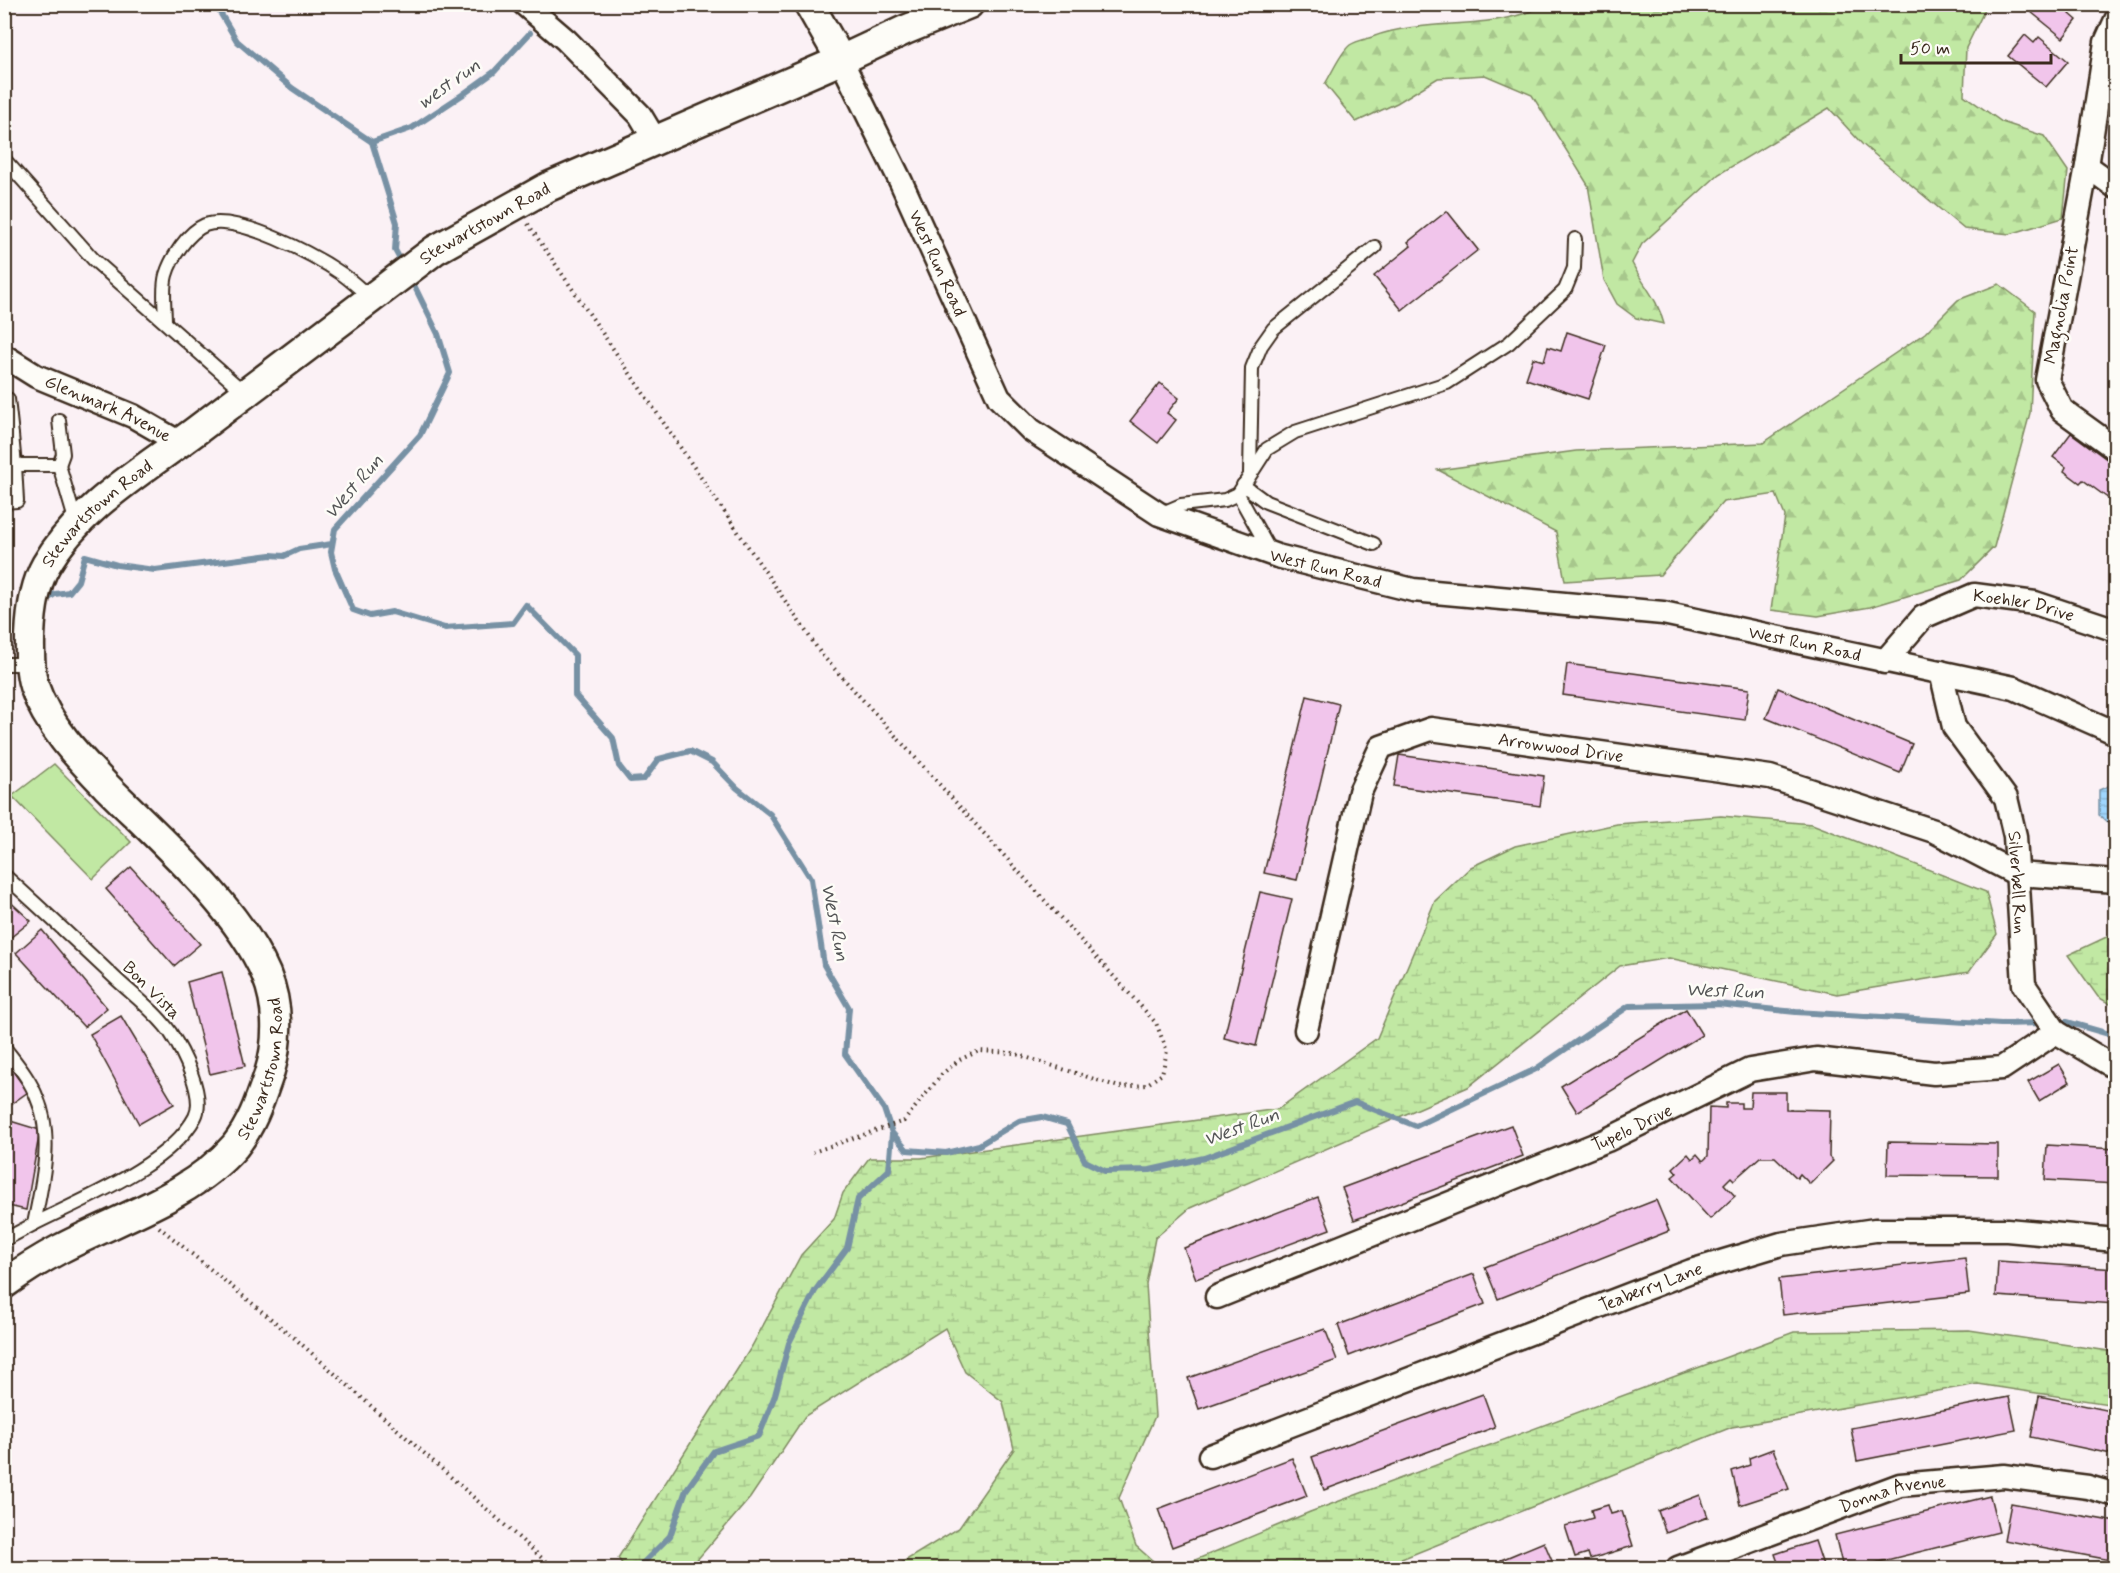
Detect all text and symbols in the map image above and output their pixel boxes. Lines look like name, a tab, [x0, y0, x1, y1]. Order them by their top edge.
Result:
scale bar	[1901, 27, 2051, 65]
text: 50 m	[1910, 37, 1950, 61]
water label: west run	[412, 53, 486, 116]
street label: Stewartstown Road	[415, 177, 555, 271]
street label: West Run Road	[902, 206, 971, 321]
street label: Magnolia Point	[2039, 244, 2087, 367]
street label: Glenmark Avenue	[41, 370, 176, 449]
water label: West Run	[318, 448, 390, 526]
street label: Stewartstown Road	[36, 455, 158, 572]
street label: West Run Road	[1267, 544, 1384, 595]
street label: Koehler Drive	[1972, 584, 2077, 628]
street label: West Run Road	[1746, 621, 1863, 668]
street label: Arrowwood Drive	[1496, 728, 1625, 769]
street label: Silverbell Run	[2001, 829, 2032, 934]
water label: West Run	[814, 881, 855, 964]
street label: Bon Vista	[117, 956, 186, 1025]
water label: West Run	[1685, 977, 1765, 1006]
street label: Stewartstown Road	[232, 996, 289, 1145]
street label: Tupelo Drive	[1588, 1099, 1677, 1158]
water label: West Run	[1200, 1101, 1283, 1154]
street label: Teaberry Lane	[1596, 1257, 1705, 1318]
street label: Donna Avenue	[1836, 1470, 1947, 1520]

